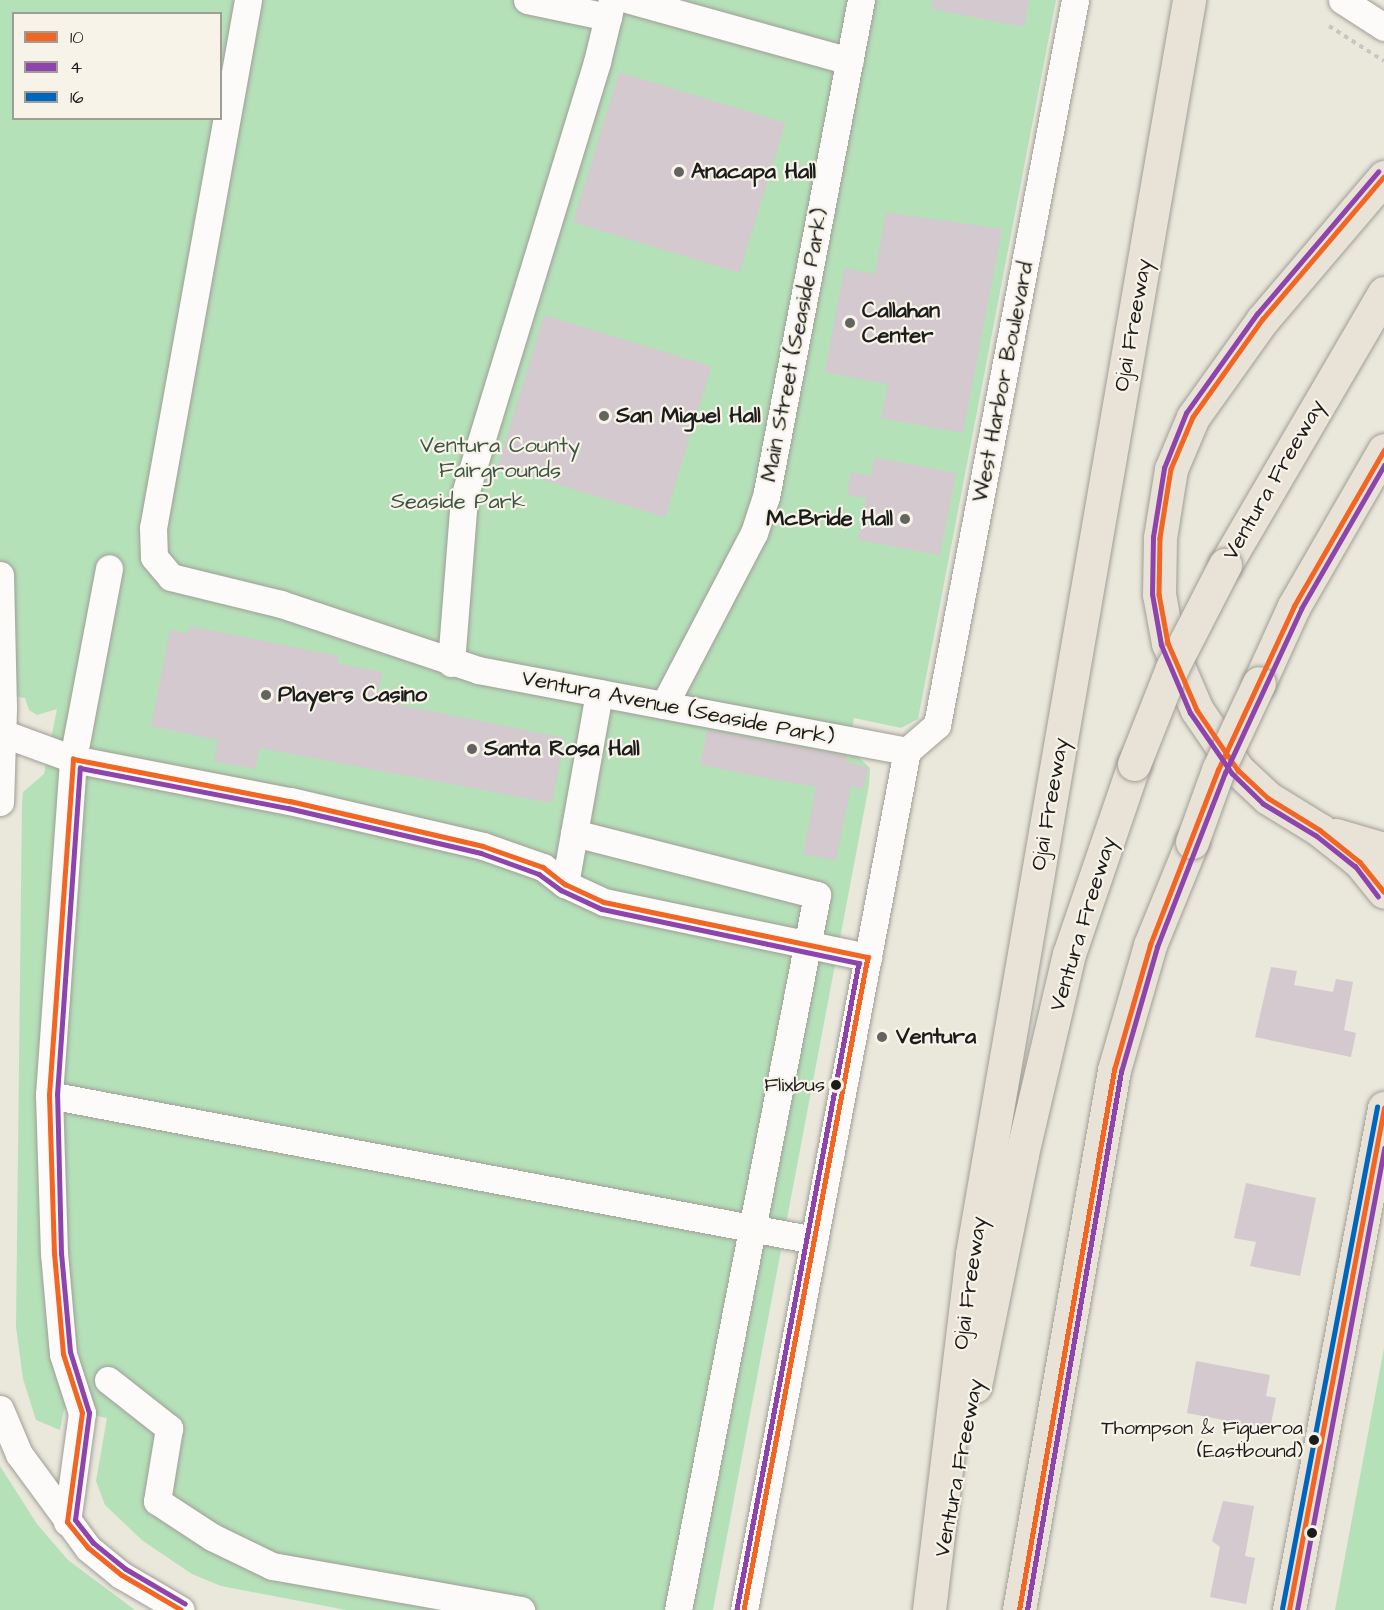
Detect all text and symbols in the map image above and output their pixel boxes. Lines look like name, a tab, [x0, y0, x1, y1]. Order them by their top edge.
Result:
legend	[12, 12, 222, 120]
text: 10	[70, 25, 84, 50]
text: 4	[70, 55, 82, 80]
text: 16	[70, 85, 84, 110]
place label: Anacapa Hall	[691, 159, 816, 185]
marker: Anacapa Hall	[672, 165, 686, 179]
street label: Main Street (Seaside Park)	[756, 206, 834, 484]
street label: Ojai Freeway	[1108, 257, 1158, 393]
street label: West Harbor Boulevard	[967, 260, 1039, 504]
place label: Callahan Center	[862, 297, 940, 348]
marker: Callahan Center	[843, 316, 857, 330]
street label: Ventura Freeway	[1217, 395, 1331, 565]
place label: San Miguel Hall	[616, 403, 761, 429]
marker: San Miguel Hall	[597, 409, 611, 423]
park label: Ventura County Fairgrounds	[420, 432, 580, 484]
park label: Seaside Park	[391, 489, 525, 515]
place label: McBride Hall	[766, 506, 893, 532]
marker: McBride Hall	[898, 512, 912, 526]
street label: Ventura Avenue (Seaside Park)	[519, 665, 837, 751]
place label: Players Casino	[278, 682, 427, 708]
marker: Players Casino	[259, 688, 273, 702]
place label: Santa Rosa Hall	[484, 736, 640, 762]
street label: Ojai Freeway	[1025, 736, 1075, 872]
marker: Santa Rosa Hall	[465, 742, 479, 756]
street label: Ventura Freeway	[1044, 834, 1122, 1014]
place label: Ventura	[896, 1024, 976, 1050]
marker: Ventura	[873, 1028, 891, 1046]
place label: Flixbus	[764, 1073, 825, 1097]
marker: Flixbus	[830, 1079, 842, 1091]
street label: Ojai Freeway	[948, 1215, 992, 1351]
street label: Ventura Freeway	[929, 1377, 989, 1559]
place label: Thompson & Figueroa (Eastbound)	[1101, 1416, 1303, 1463]
marker: Thompson & Figueroa (Eastbound)	[1308, 1434, 1320, 1446]
unlabelled marker	[1306, 1527, 1318, 1539]

